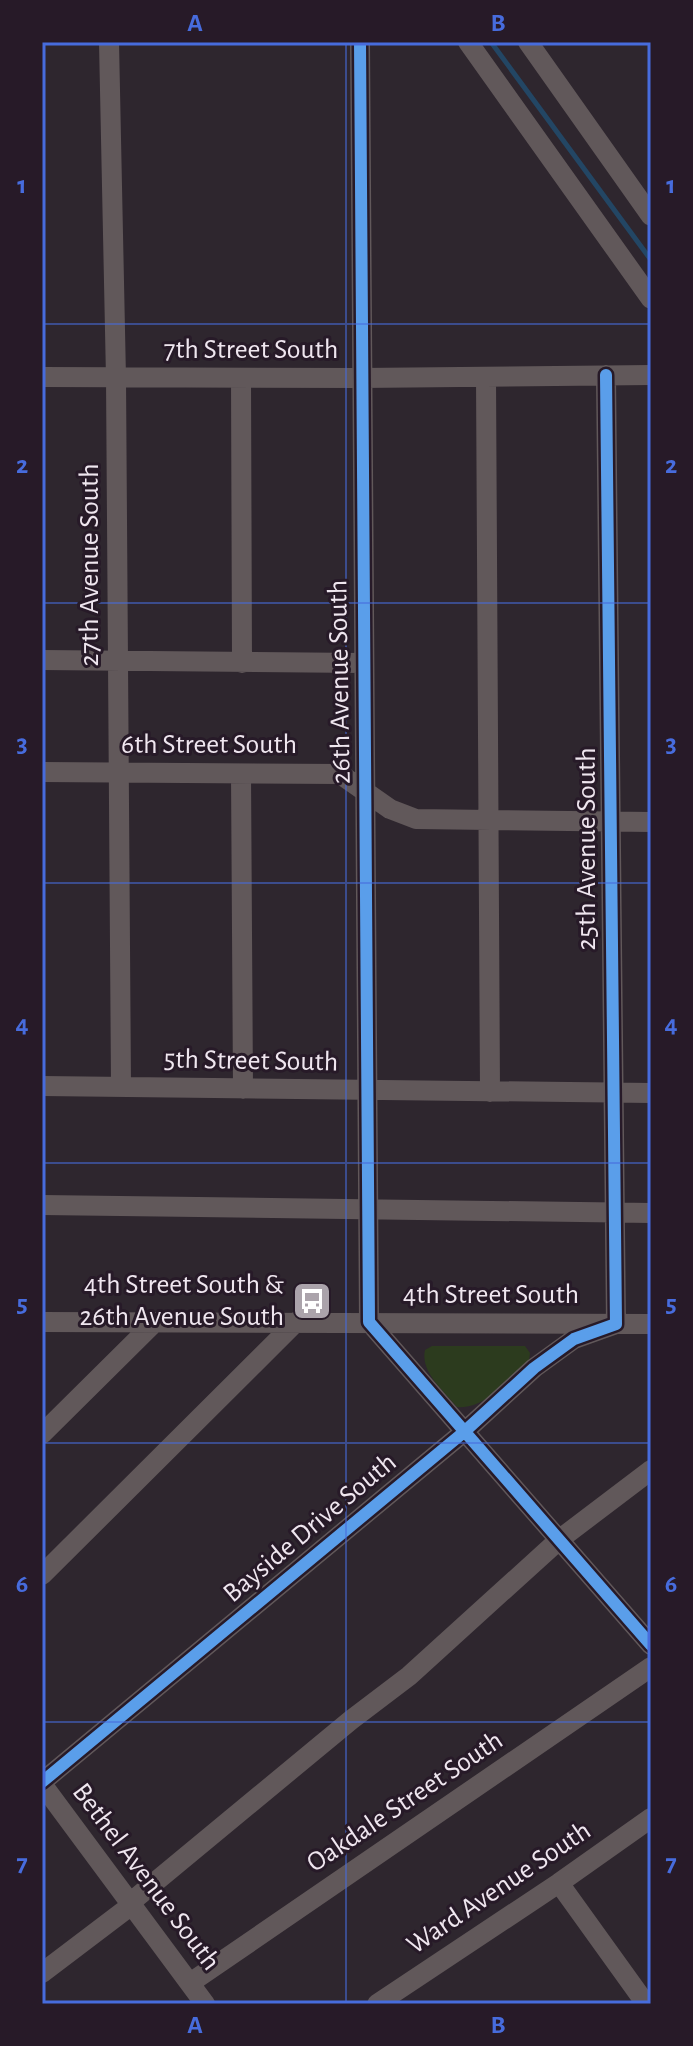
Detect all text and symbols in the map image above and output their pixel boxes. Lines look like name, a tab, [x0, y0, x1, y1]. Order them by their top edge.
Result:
text: A	[187, 10, 203, 36]
text: B	[490, 10, 506, 36]
text: 1	[17, 172, 27, 198]
text: 1	[666, 172, 676, 198]
street label: 7th Street South	[164, 336, 338, 364]
text: 2	[16, 452, 28, 478]
text: 2	[665, 452, 677, 478]
street label: 27th Avenue South	[76, 464, 104, 666]
street label: 26th Avenue South	[324, 580, 356, 784]
text: 3	[16, 731, 28, 757]
street label: 6th Street South	[121, 731, 297, 759]
text: 3	[665, 731, 677, 757]
street label: 25th Avenue South	[573, 748, 601, 950]
text: 4	[15, 1011, 29, 1037]
text: 4	[664, 1011, 678, 1037]
street label: 5th Street South	[164, 1045, 338, 1077]
place label: 4th Street South & 26th Avenue South	[80, 1271, 285, 1331]
bus stop icon: 4th Street South & 26th Avenue South	[291, 1280, 333, 1322]
street label: 4th Street South	[403, 1281, 579, 1309]
text: 5	[16, 1291, 28, 1317]
text: 5	[665, 1291, 677, 1317]
street label: Bayside Drive South	[218, 1448, 402, 1608]
text: 6	[16, 1571, 28, 1597]
text: 6	[665, 1571, 677, 1597]
street label: Oakdale Street South	[302, 1726, 508, 1878]
street label: Bethel Avenue South	[67, 1778, 225, 1976]
street label: Ward Avenue South	[402, 1816, 596, 1960]
text: 7	[16, 1850, 28, 1876]
text: 7	[665, 1850, 677, 1876]
text: A	[187, 2012, 203, 2038]
text: B	[490, 2012, 506, 2038]

